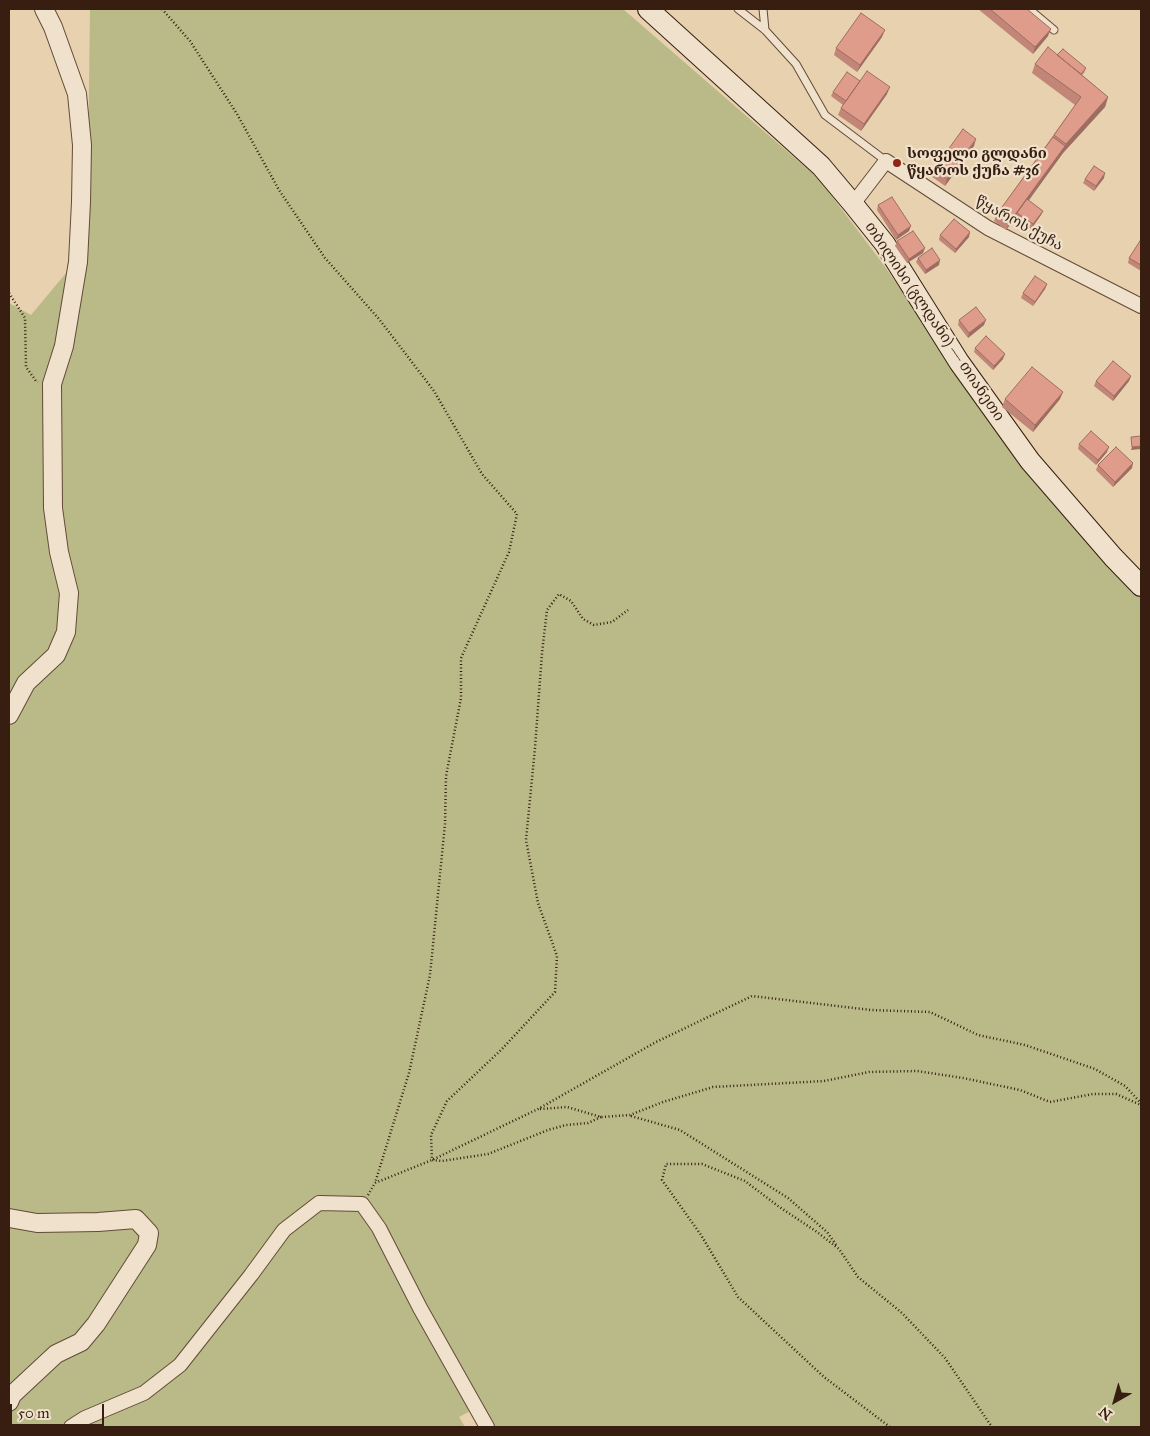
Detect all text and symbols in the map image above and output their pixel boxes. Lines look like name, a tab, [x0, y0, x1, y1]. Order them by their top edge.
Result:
place label: სოფელი გლდანი წყაროს ქუჩა #36	[907, 145, 1047, 180]
marker: სოფელი გლდანი წყაროს ქუჩა #36	[891, 157, 903, 169]
street label: წყაროს ქუჩა	[972, 193, 1066, 255]
street label: თბილისი (გლდანი) — თიანეთი	[860, 219, 1008, 425]
north arrow	[1090, 1376, 1140, 1426]
scale bar	[12, 1394, 106, 1426]
text: N	[1096, 1403, 1115, 1424]
text: 50 m	[18, 1404, 50, 1422]

